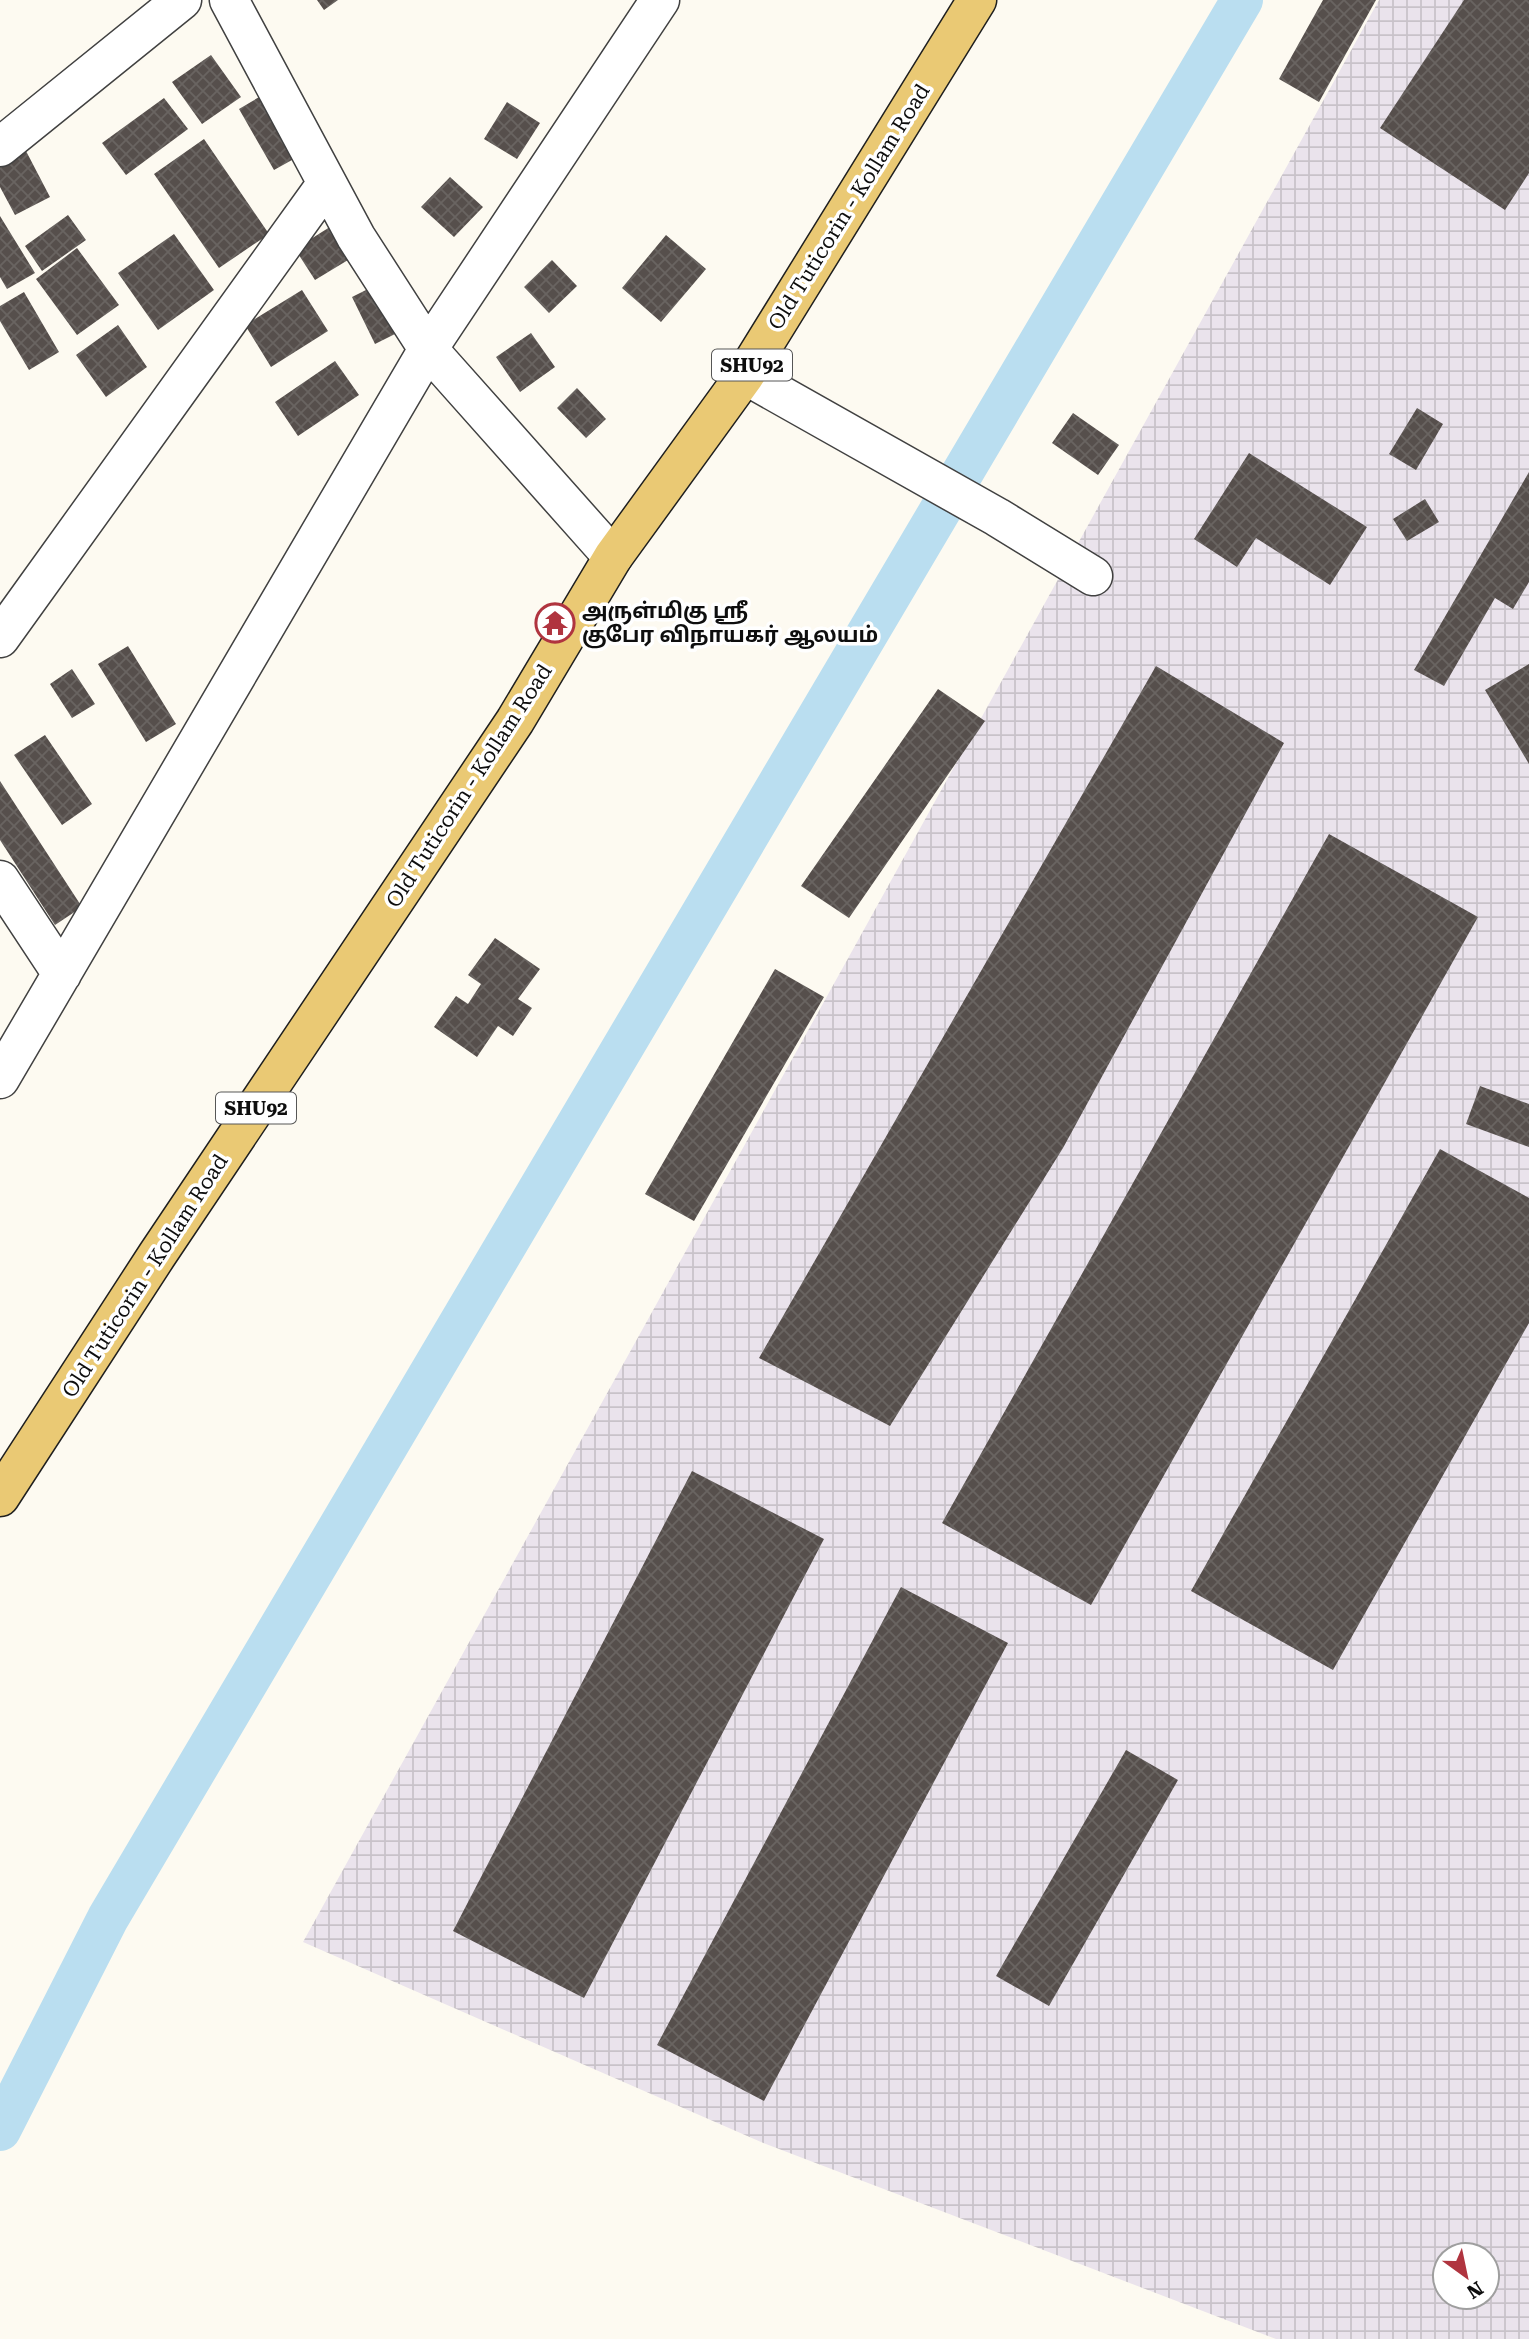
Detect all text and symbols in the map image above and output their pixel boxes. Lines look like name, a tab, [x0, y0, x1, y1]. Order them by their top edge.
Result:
street label: Old Tuticorin - Kollam Road	[763, 79, 935, 334]
road number: SHU92	[712, 350, 792, 380]
place label: அருள்மிகு ஶ்ரீ குபேர விநாயகர் ஆலயம்	[582, 599, 878, 649]
temple icon: அருள்மிகு ஶ்ரீ குபேர விநாயகர் ஆலயம்	[534, 602, 576, 644]
street label: Old Tuticorin - Kollam Road	[381, 660, 557, 912]
road number: SHU92	[216, 1092, 296, 1124]
street label: Old Tuticorin - Kollam Road	[57, 1150, 233, 1402]
north arrow	[1431, 2241, 1501, 2311]
text: N	[1462, 2276, 1487, 2304]

